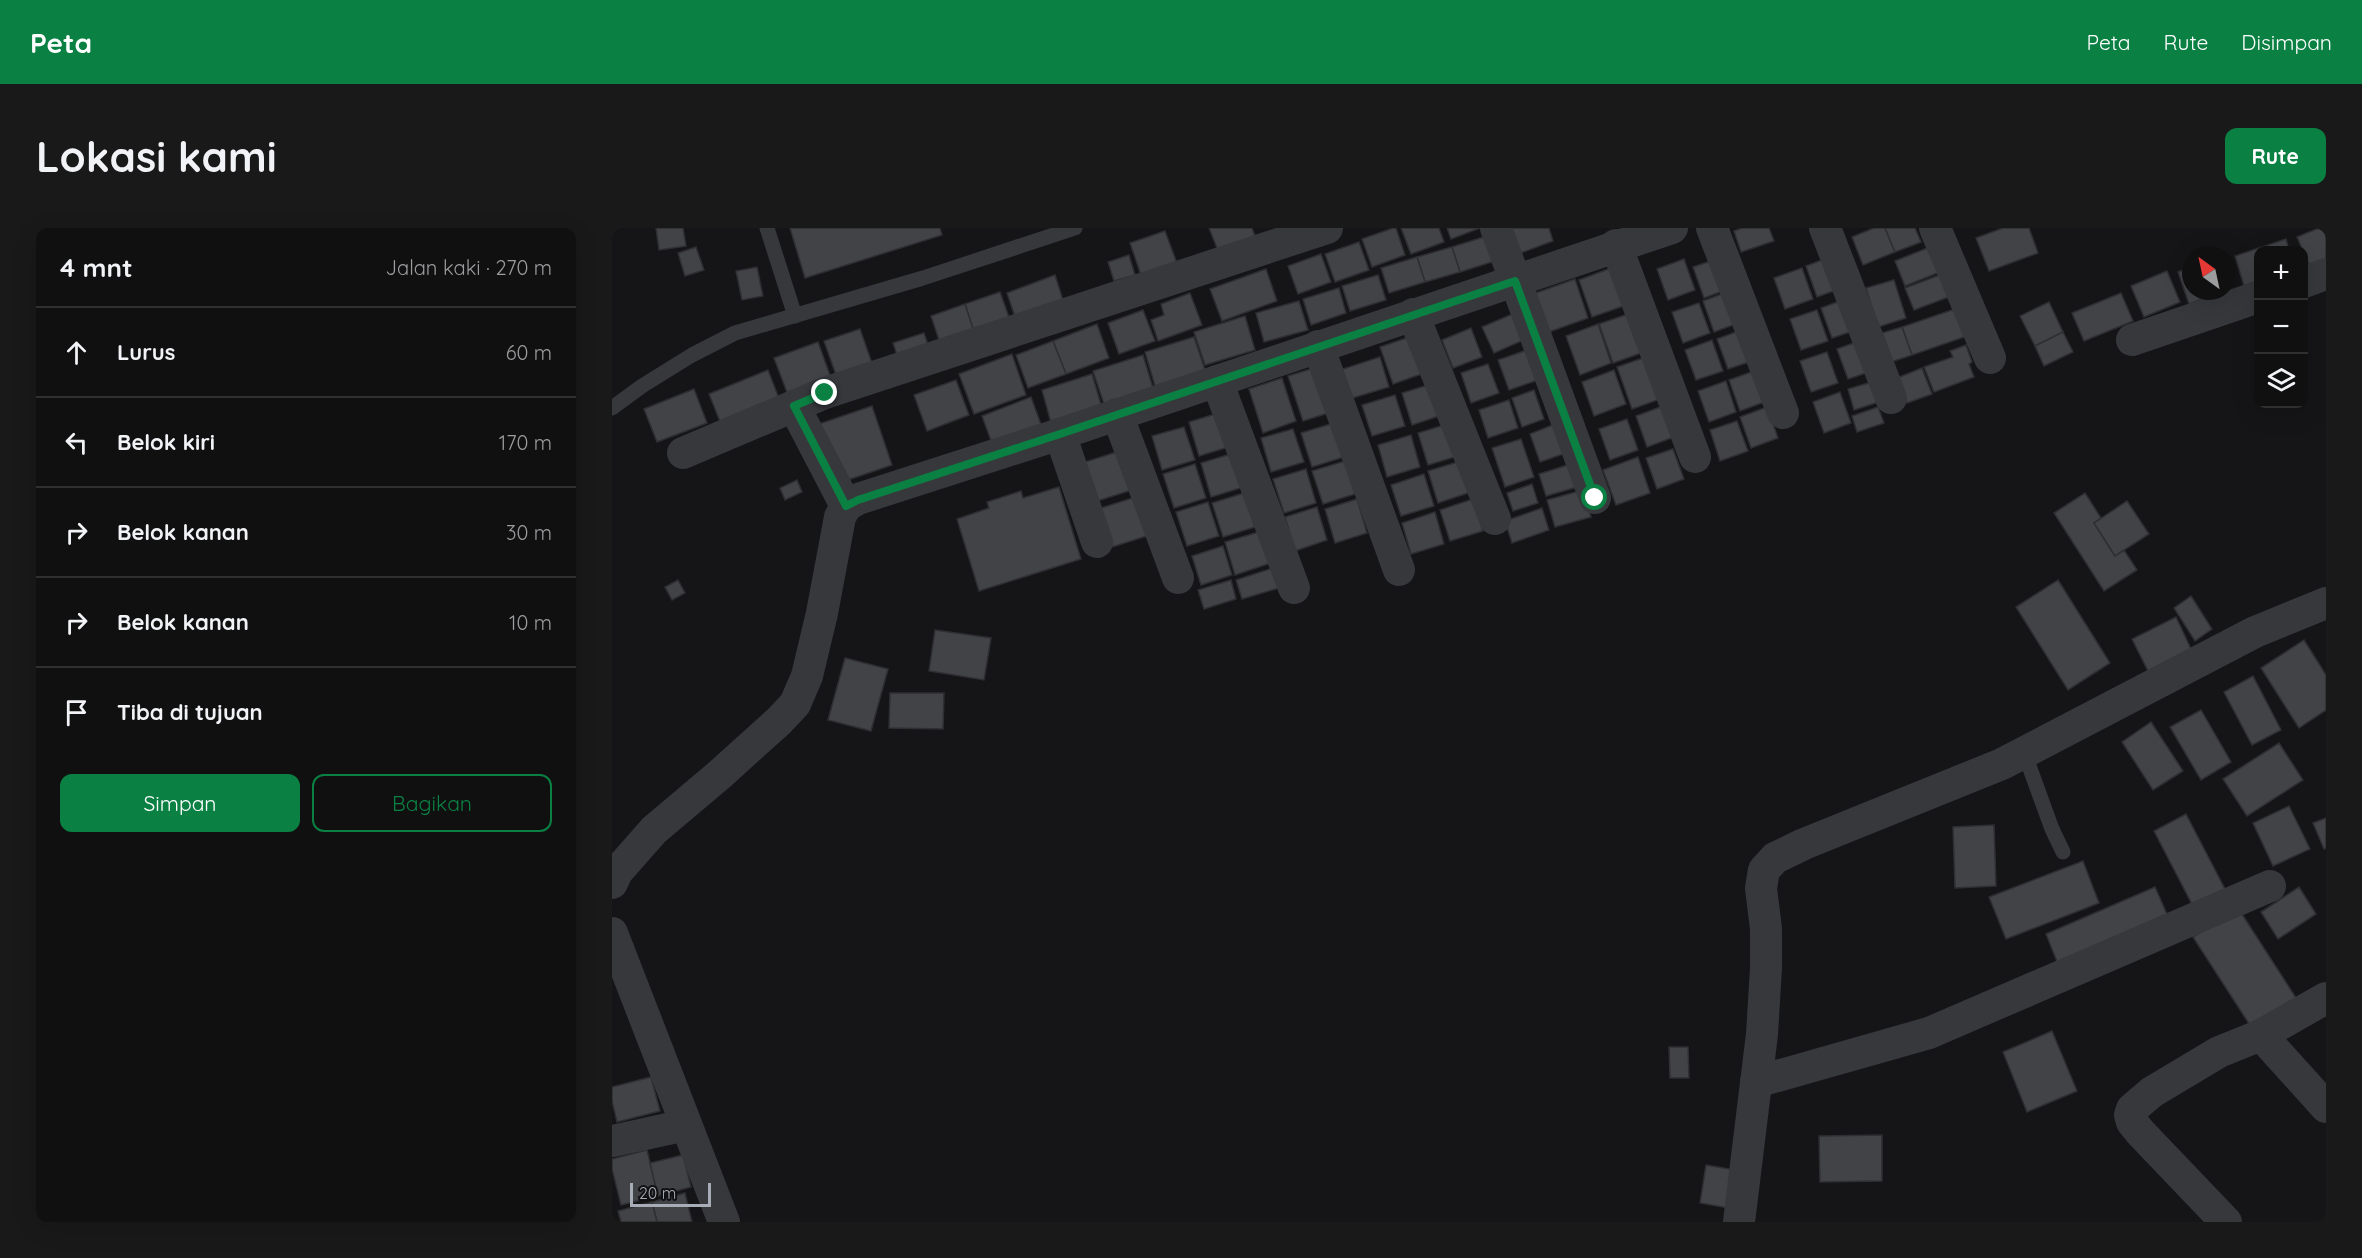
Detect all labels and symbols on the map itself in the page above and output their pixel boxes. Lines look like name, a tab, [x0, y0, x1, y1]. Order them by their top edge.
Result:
north arrow	[2182, 246, 2236, 300]
route end	[811, 379, 837, 405]
route start	[1581, 484, 1607, 510]
scale bar	[630, 1180, 711, 1208]

